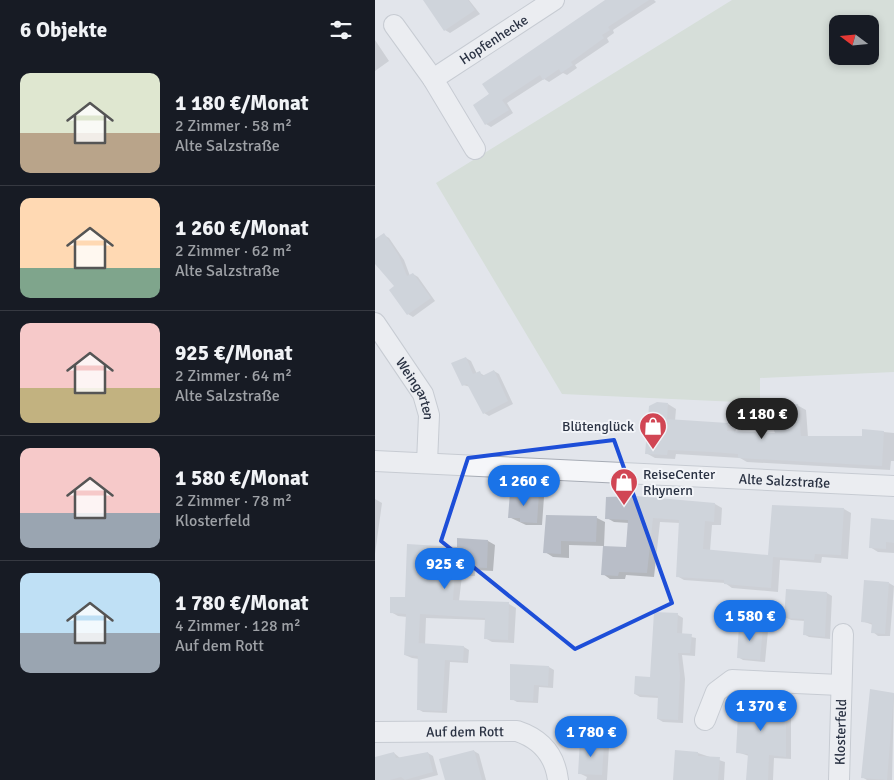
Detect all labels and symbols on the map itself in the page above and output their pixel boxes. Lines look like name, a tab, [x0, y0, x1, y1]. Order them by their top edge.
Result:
street label: Hopfenhecke	[456, 11, 531, 68]
north arrow	[829, 15, 879, 65]
street label: Weingarten	[392, 354, 437, 420]
pin: 1 180 €	[716, 398, 808, 440]
shop icon: Blütenglück	[638, 411, 668, 450]
place label: Blütenglück	[562, 418, 634, 435]
pin: 1 260 €	[478, 464, 570, 507]
place label: ReiseCenter Rhynern	[643, 466, 716, 499]
shop icon: ReiseCenter Rhynern	[609, 467, 639, 506]
street label: Alte Salzstraße	[738, 471, 831, 492]
pin: 925 €	[410, 548, 480, 590]
pin: 1 580 €	[704, 600, 796, 642]
pin: 1 370 €	[715, 690, 807, 732]
street label: Klosterfeld	[831, 699, 850, 765]
pin: 1 780 €	[545, 716, 637, 758]
street label: Auf dem Rott	[426, 723, 504, 741]

